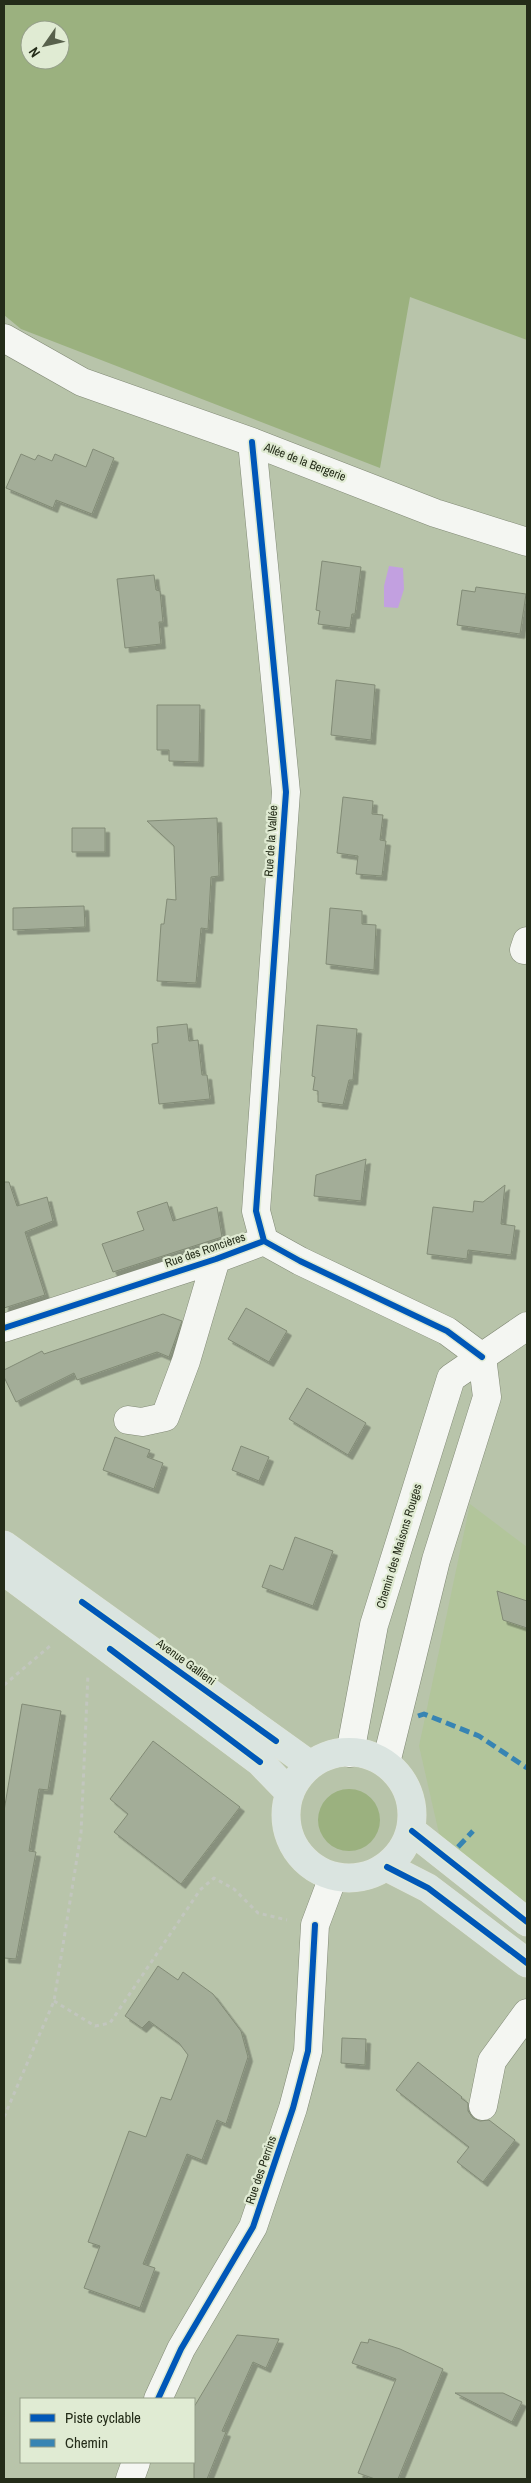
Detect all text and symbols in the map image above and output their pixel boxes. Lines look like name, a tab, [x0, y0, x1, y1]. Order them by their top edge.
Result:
north arrow	[20, 20, 70, 70]
text: N	[24, 44, 44, 61]
street label: Allée de la Bergerie	[261, 439, 348, 485]
street label: Rue de la Vallée	[261, 805, 281, 877]
street label: Rue des Roncières	[163, 1229, 247, 1271]
street label: Chemin des Maisons Rouges	[372, 1482, 426, 1610]
street label: Avenue Gallieni	[152, 1634, 219, 1689]
street label: Rue des Perrins	[242, 2134, 280, 2206]
legend	[20, 2398, 195, 2463]
text: Piste cyclable	[65, 2407, 141, 2428]
text: Chemin	[65, 2432, 108, 2453]

